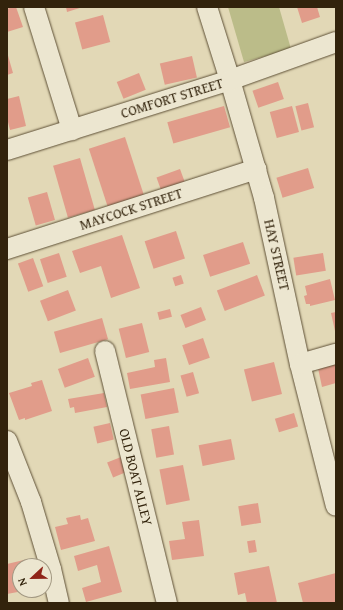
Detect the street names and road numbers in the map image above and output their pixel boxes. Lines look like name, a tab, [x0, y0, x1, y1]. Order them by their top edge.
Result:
street label: COMFORT STREET	[119, 74, 225, 122]
street label: MAYCOCK STREET	[78, 184, 184, 234]
street label: HAY STREET	[261, 218, 293, 292]
street label: OLD BOAT ALLEY	[116, 427, 156, 527]

